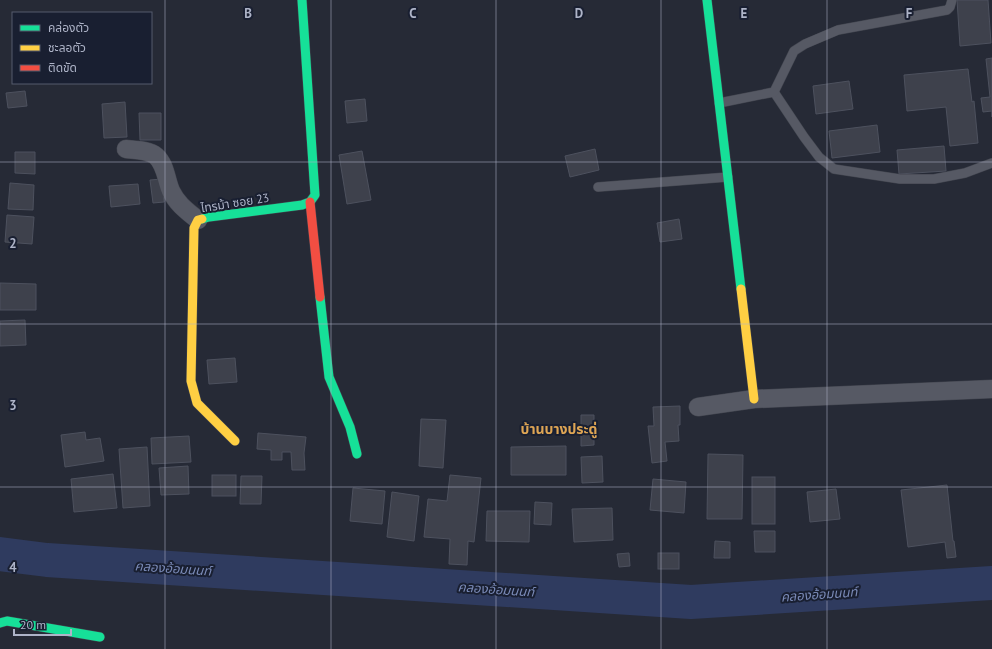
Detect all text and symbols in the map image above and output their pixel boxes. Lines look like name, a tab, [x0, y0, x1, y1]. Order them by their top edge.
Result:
text: B	[244, 5, 252, 22]
text: C	[409, 5, 417, 22]
text: D	[575, 5, 583, 22]
text: E	[741, 5, 748, 22]
text: F	[906, 5, 913, 22]
legend	[12, 12, 152, 84]
text: คล่องตัว	[48, 20, 89, 35]
text: ชะลอตัว	[48, 40, 86, 55]
text: ติดขัด	[48, 60, 77, 75]
street label: ไทรม้า ซอย 23	[199, 190, 270, 215]
text: 2	[9, 235, 17, 252]
text: 3	[9, 397, 17, 414]
district label: บ้านบางประดู่	[521, 420, 598, 439]
water label: คลองอ้อมนนท์	[134, 557, 215, 580]
text: 4	[9, 559, 17, 576]
water label: คลองอ้อมนนท์	[457, 578, 538, 601]
water label: คลองอ้อมนนท์	[780, 583, 861, 606]
scale bar	[14, 611, 71, 637]
text: 20 m	[20, 617, 46, 632]

